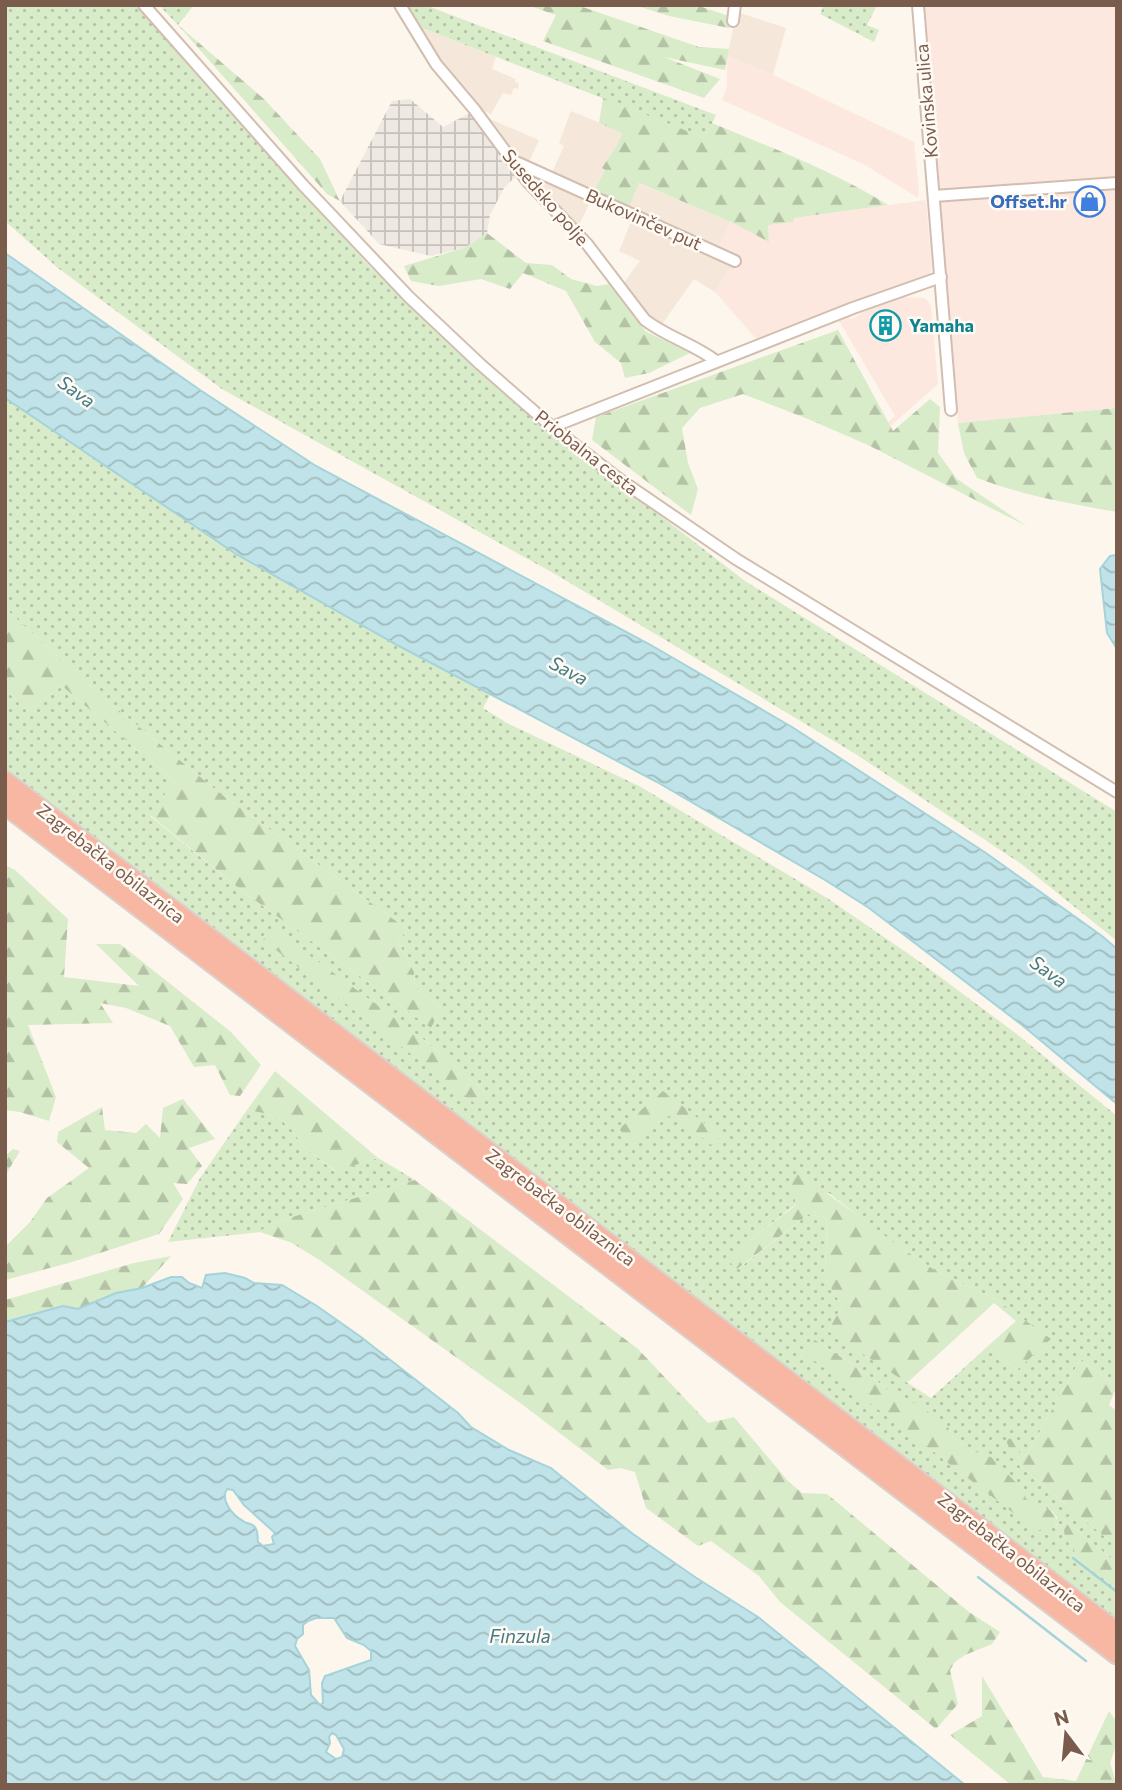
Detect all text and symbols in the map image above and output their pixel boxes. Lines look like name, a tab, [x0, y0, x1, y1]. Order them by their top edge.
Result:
street label: Kovinska ulica	[910, 43, 942, 159]
street label: Susedsko polje	[498, 144, 594, 250]
street label: Bukovinčev put	[583, 184, 705, 254]
shop icon: Offset.hr	[1073, 184, 1107, 218]
place label: Offset.hr	[990, 190, 1068, 212]
building icon: Yamaha	[869, 308, 903, 342]
place label: Yamaha	[909, 314, 974, 336]
water label: Sava	[54, 370, 100, 412]
street label: Priobalna cesta	[531, 405, 643, 499]
water label: Sava	[546, 650, 592, 690]
street label: Zagrebačka obilaznica	[33, 798, 189, 928]
water label: Sava	[1026, 950, 1072, 992]
street label: Zagrebačka obilaznica	[482, 1144, 640, 1270]
street label: Zagrebačka obilaznica	[934, 1487, 1090, 1617]
water label: Finzula	[489, 1624, 551, 1647]
north arrow	[1031, 1699, 1101, 1769]
text: N	[1051, 1704, 1071, 1730]

